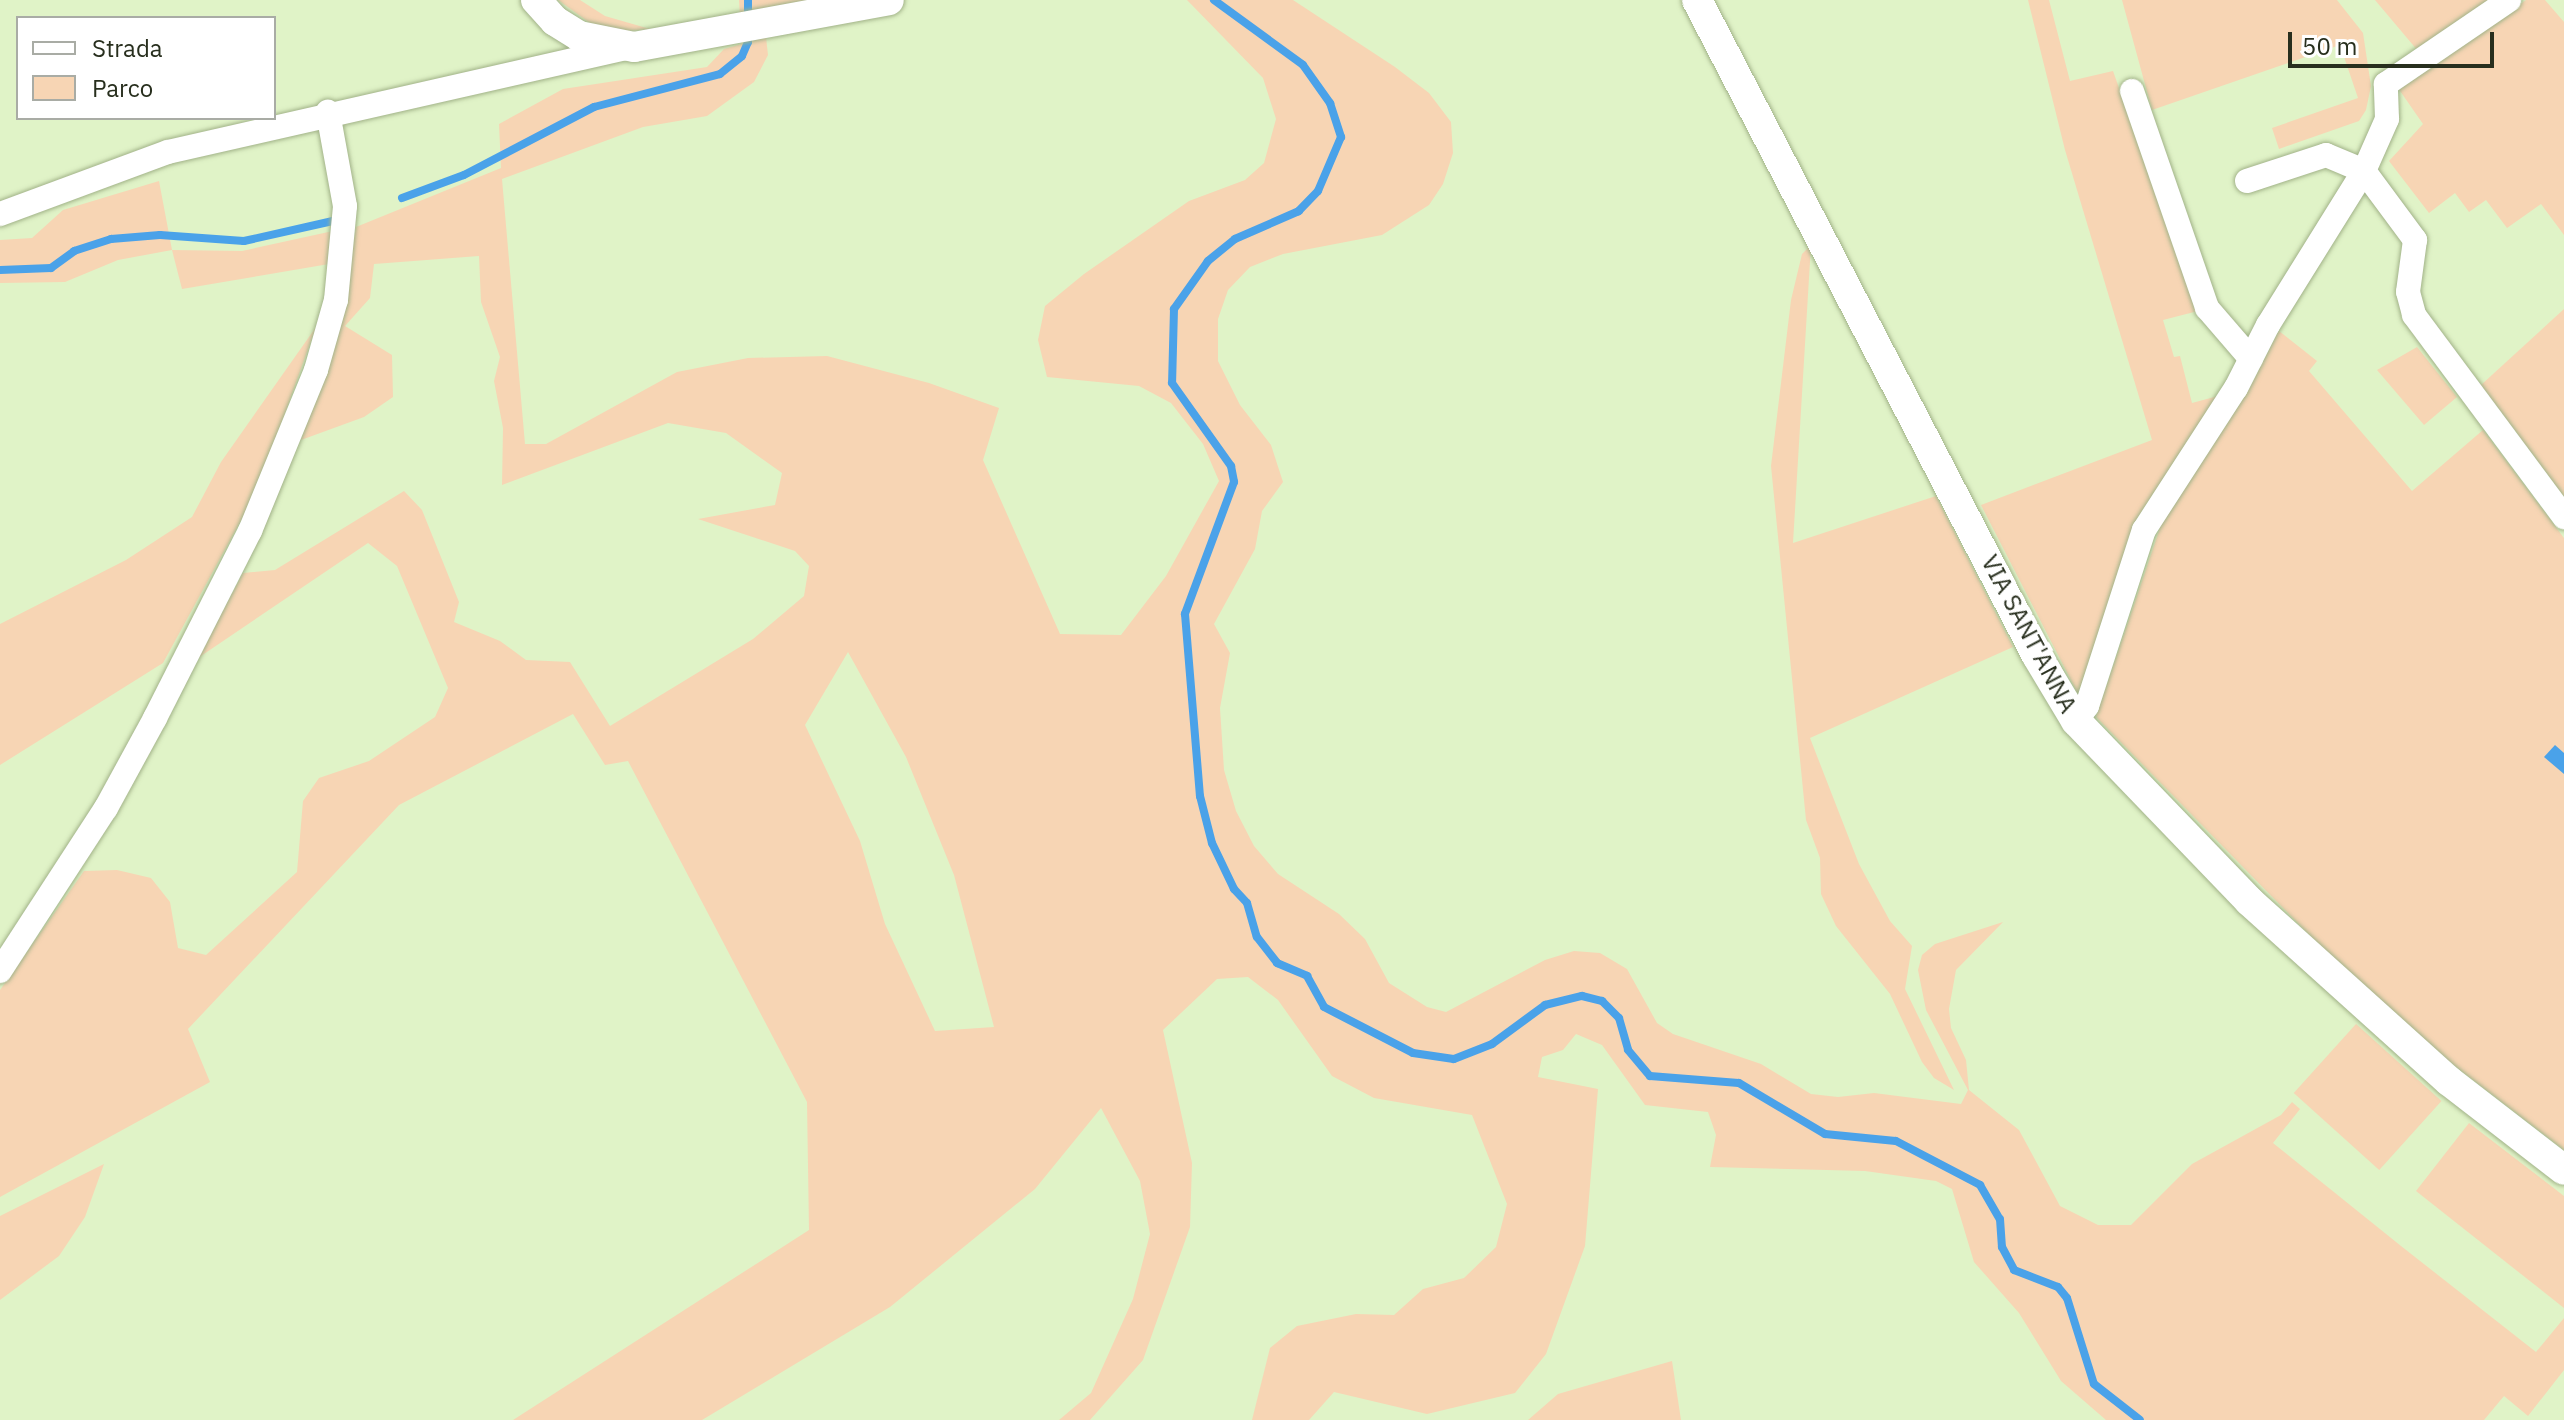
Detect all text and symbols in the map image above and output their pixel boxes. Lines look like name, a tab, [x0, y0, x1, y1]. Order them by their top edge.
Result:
legend	[16, 16, 276, 120]
scale bar	[2292, 16, 2498, 66]
text: 50 m	[2302, 30, 2357, 62]
text: Strada	[92, 32, 163, 64]
text: Parco	[92, 72, 153, 104]
street label: VIA SANT'ANNA	[1975, 550, 2083, 718]

